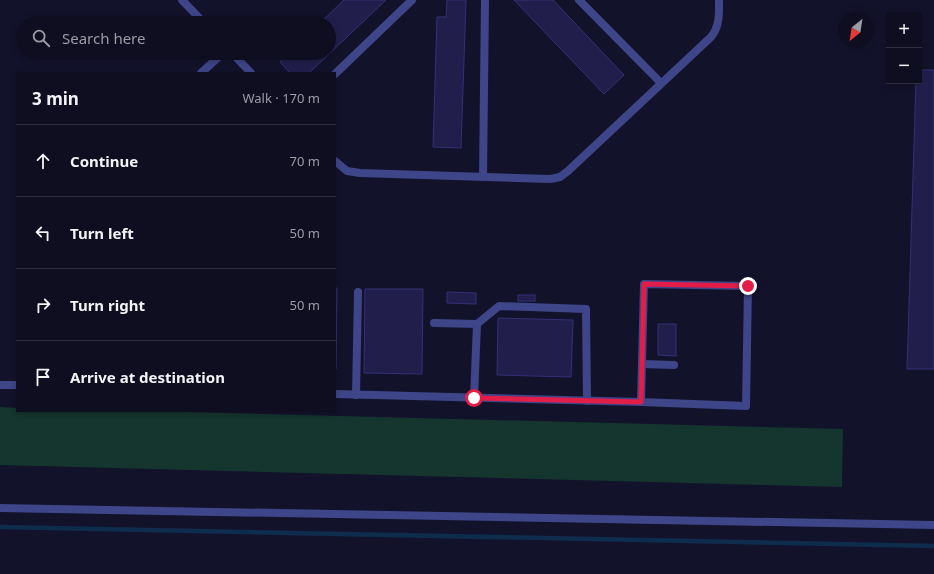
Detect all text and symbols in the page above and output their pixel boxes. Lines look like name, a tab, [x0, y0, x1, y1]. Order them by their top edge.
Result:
north arrow	[838, 12, 874, 48]
map controls	[886, 12, 922, 84]
button: +	[886, 12, 922, 48]
search box	[16, 16, 336, 60]
icon: search	[30, 27, 52, 49]
text: Search here	[62, 28, 145, 48]
button: −	[886, 48, 922, 84]
text: 3 min	[32, 87, 79, 110]
text: Walk · 170 m	[242, 89, 320, 107]
icon: ahead	[32, 150, 54, 172]
text: Continue	[70, 151, 138, 171]
text: 70 m	[290, 152, 320, 170]
icon: left	[32, 222, 54, 244]
text: Turn left	[70, 223, 134, 243]
text: 50 m	[290, 224, 320, 242]
route end	[739, 277, 757, 295]
icon: right	[32, 294, 54, 316]
text: Turn right	[70, 295, 145, 315]
text: 50 m	[290, 296, 320, 314]
icon: arrive	[32, 366, 54, 388]
text: Arrive at destination	[70, 367, 225, 387]
route start	[465, 389, 483, 407]

